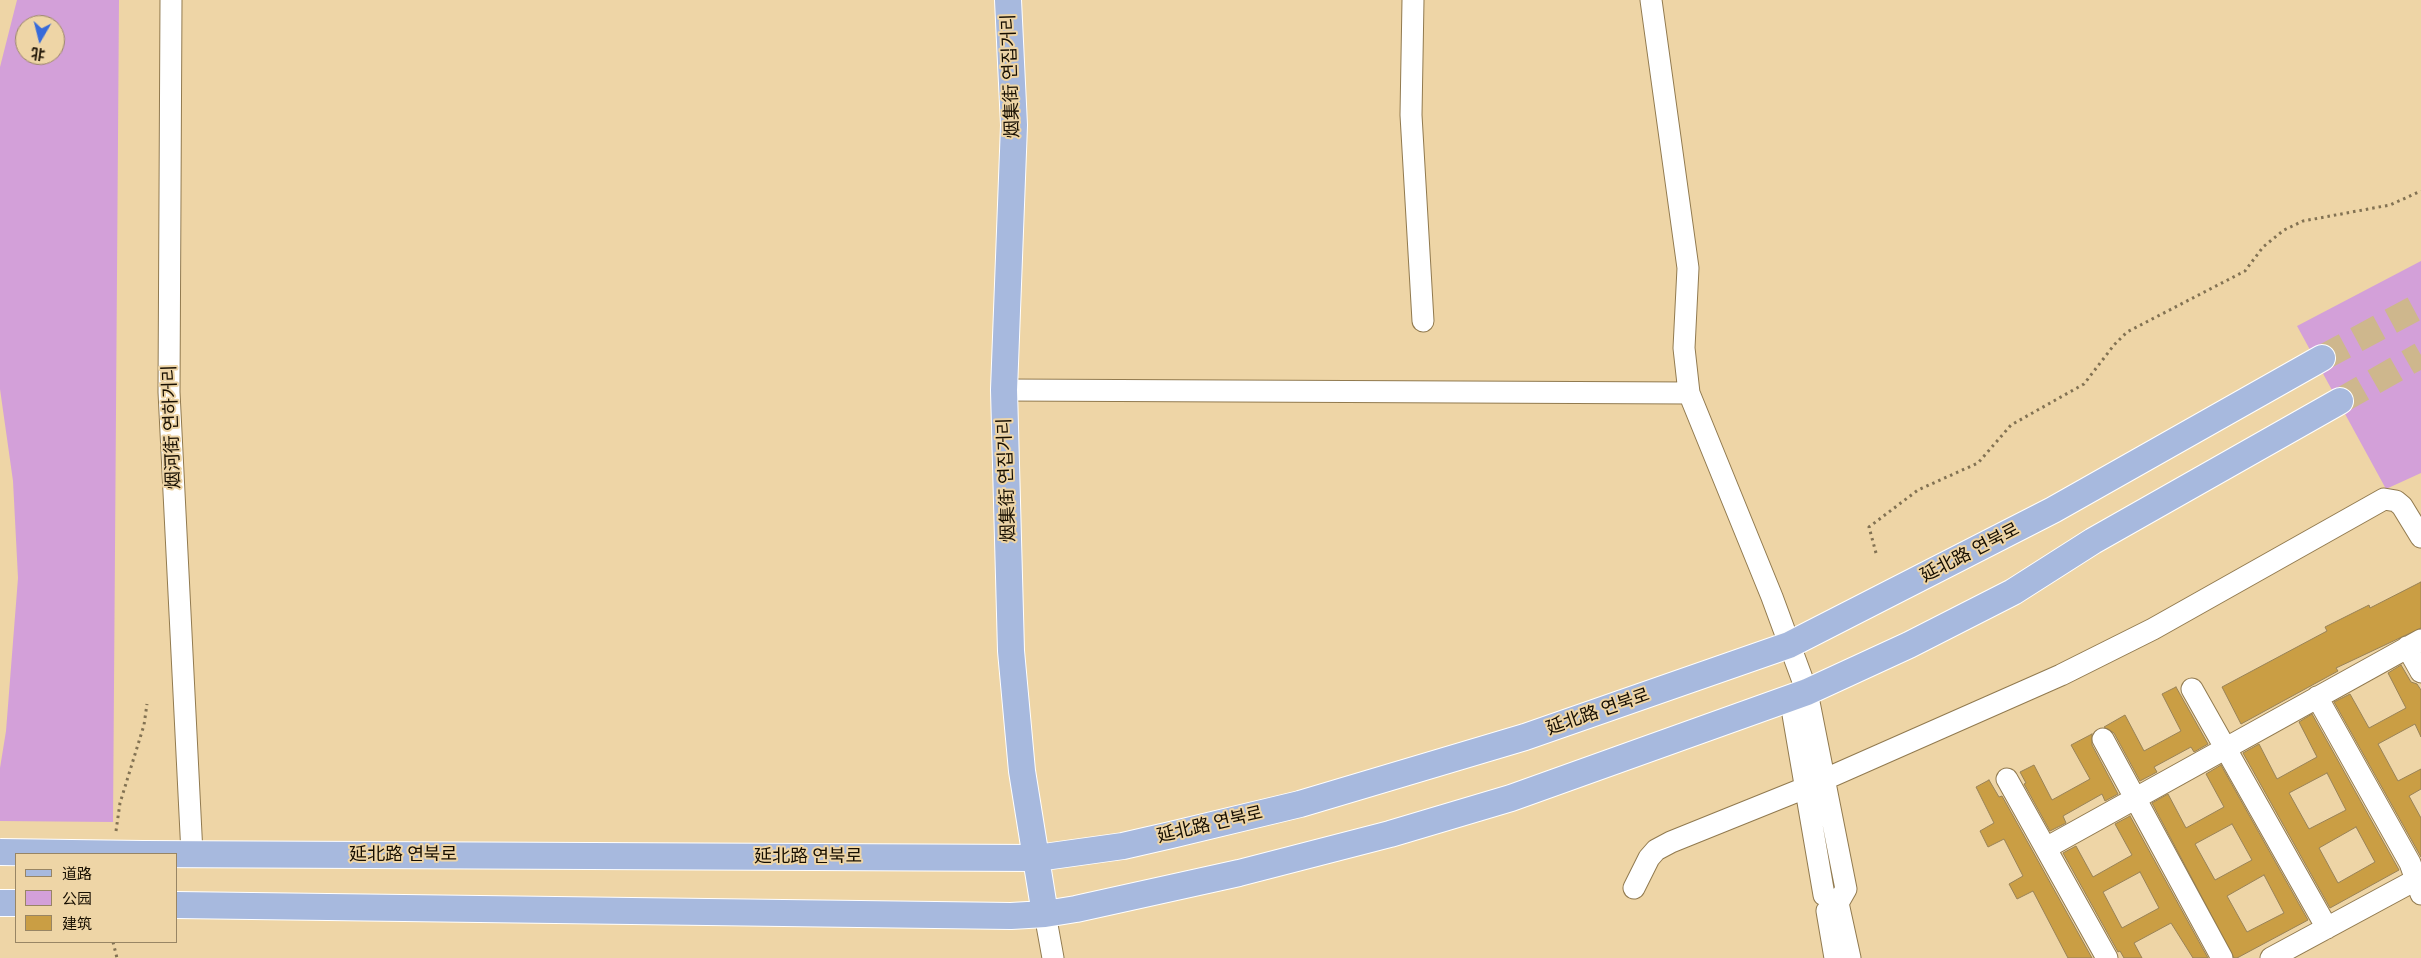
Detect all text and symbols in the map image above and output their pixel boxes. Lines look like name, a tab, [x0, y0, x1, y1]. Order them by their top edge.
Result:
street label: 烟集街 연집거리	[998, 13, 1024, 139]
north arrow	[15, 15, 65, 65]
text: 北	[30, 44, 46, 64]
street label: 烟河街 연하거리	[159, 364, 185, 490]
street label: 烟集街 연집거리	[994, 417, 1020, 543]
street label: 延北路 연북로	[1917, 519, 2023, 587]
street label: 延北路 연북로	[1543, 684, 1653, 740]
street label: 延北路 연북로	[1155, 802, 1265, 848]
street label: 延北路 연북로	[349, 844, 457, 866]
street label: 延北路 연북로	[754, 846, 862, 868]
legend	[15, 853, 178, 943]
text: 道路	[62, 864, 92, 883]
text: 公园	[62, 889, 92, 908]
text: 建筑	[62, 914, 92, 933]

